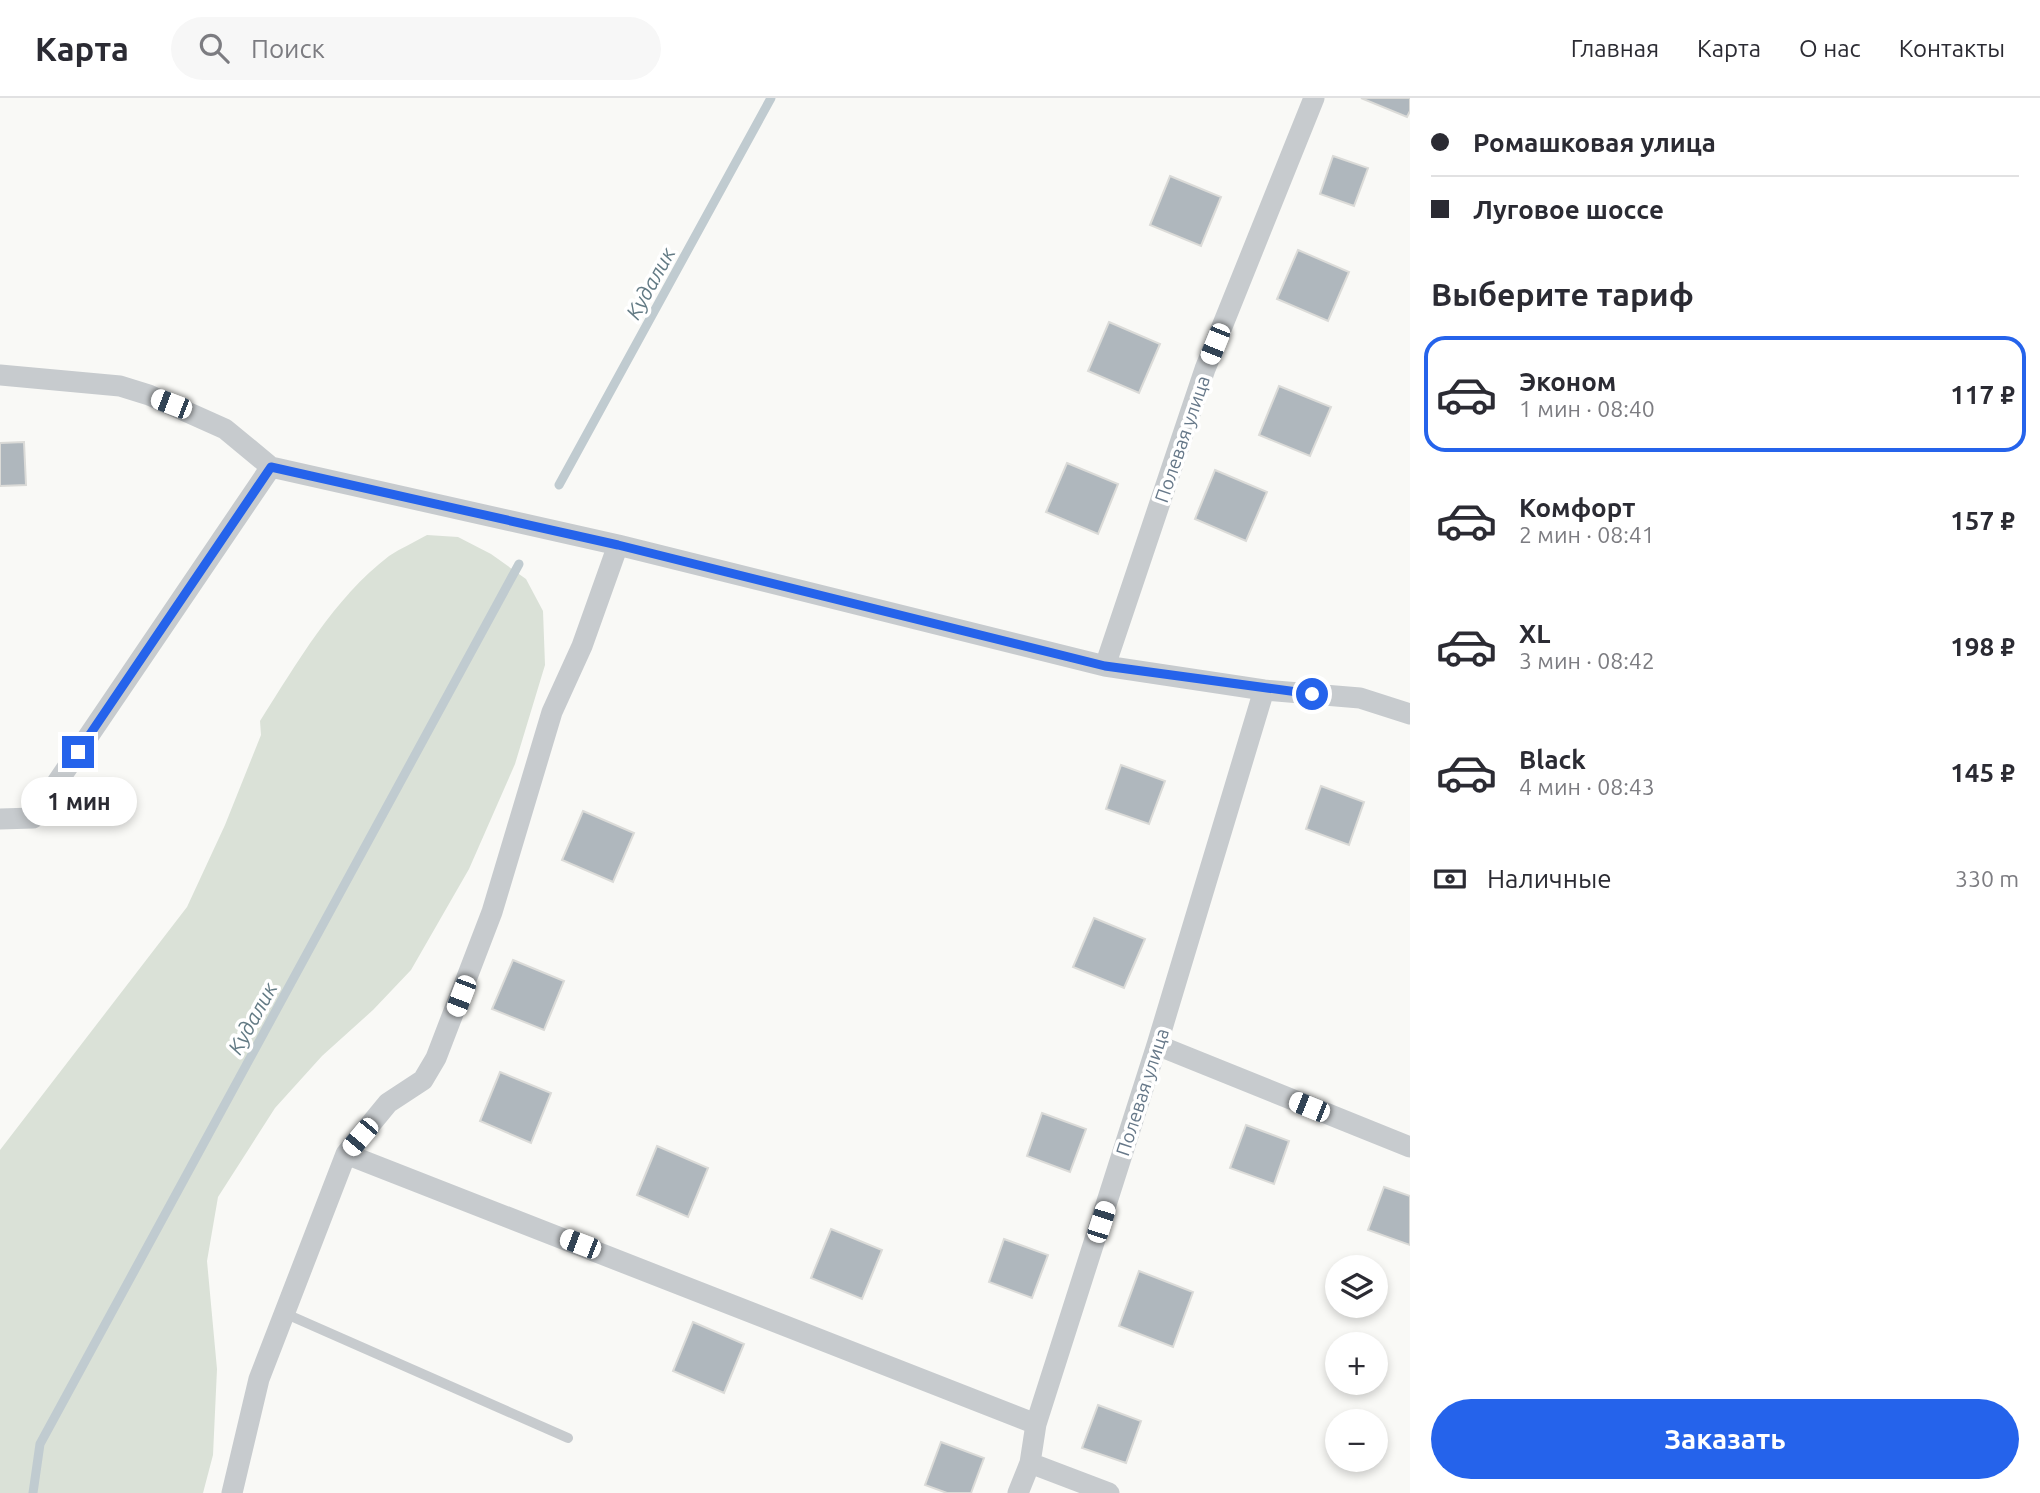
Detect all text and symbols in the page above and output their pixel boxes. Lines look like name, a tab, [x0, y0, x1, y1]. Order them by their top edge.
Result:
search box	[171, 17, 661, 80]
icon: search	[195, 29, 233, 67]
text: Карта	[35, 30, 129, 67]
text: Поиск	[251, 34, 325, 63]
text: Главная	[1571, 35, 1659, 62]
text: Карта	[1697, 35, 1761, 62]
text: О нас	[1799, 35, 1861, 62]
text: Контакты	[1899, 35, 2005, 62]
text: Ромашковая улица	[1473, 128, 1716, 157]
text: Луговое шоссе	[1473, 195, 1664, 224]
water label: Кудалик	[620, 243, 680, 323]
text: Выберите тариф	[1431, 276, 1694, 312]
car	[1198, 321, 1233, 367]
icon: car	[1435, 363, 1498, 426]
text: Эконом	[1519, 367, 1616, 396]
street label: Полевая улица	[1150, 373, 1214, 505]
text: 117 ₽	[1950, 380, 2015, 409]
car	[148, 387, 195, 421]
text: 1 мин · 08:40	[1519, 396, 1655, 421]
icon: car	[1435, 489, 1498, 552]
text: Комфорт	[1519, 493, 1635, 522]
text: 157 ₽	[1950, 506, 2015, 535]
text: 2 мин · 08:41	[1519, 522, 1655, 547]
icon: car	[1435, 615, 1498, 678]
text: XL	[1519, 619, 1550, 648]
text: 198 ₽	[1950, 632, 2015, 661]
text: 3 мин · 08:42	[1519, 648, 1655, 673]
route start	[1296, 678, 1328, 710]
route end	[62, 736, 94, 768]
icon: car	[1435, 741, 1498, 804]
text: Black	[1519, 745, 1586, 774]
text: 145 ₽	[1950, 758, 2015, 787]
text: 4 мин · 08:43	[1519, 774, 1655, 799]
callout: 1 мин	[20, 776, 136, 826]
text: 1 мин	[47, 789, 111, 814]
icon: cash	[1431, 860, 1469, 898]
text: Наличные	[1487, 864, 1612, 893]
text: 330 m	[1955, 866, 2019, 891]
car	[444, 973, 479, 1019]
water label: Кудалик	[222, 978, 282, 1058]
street label: Полевая улица	[1111, 1026, 1173, 1158]
car	[1286, 1089, 1333, 1125]
car	[339, 1114, 382, 1160]
car	[1085, 1199, 1118, 1245]
car	[557, 1227, 604, 1261]
map controls	[1325, 1255, 1388, 1472]
button: layers	[1325, 1255, 1388, 1318]
button: +	[1325, 1332, 1388, 1395]
button: Заказать	[1431, 1399, 2019, 1479]
button: −	[1325, 1409, 1388, 1472]

